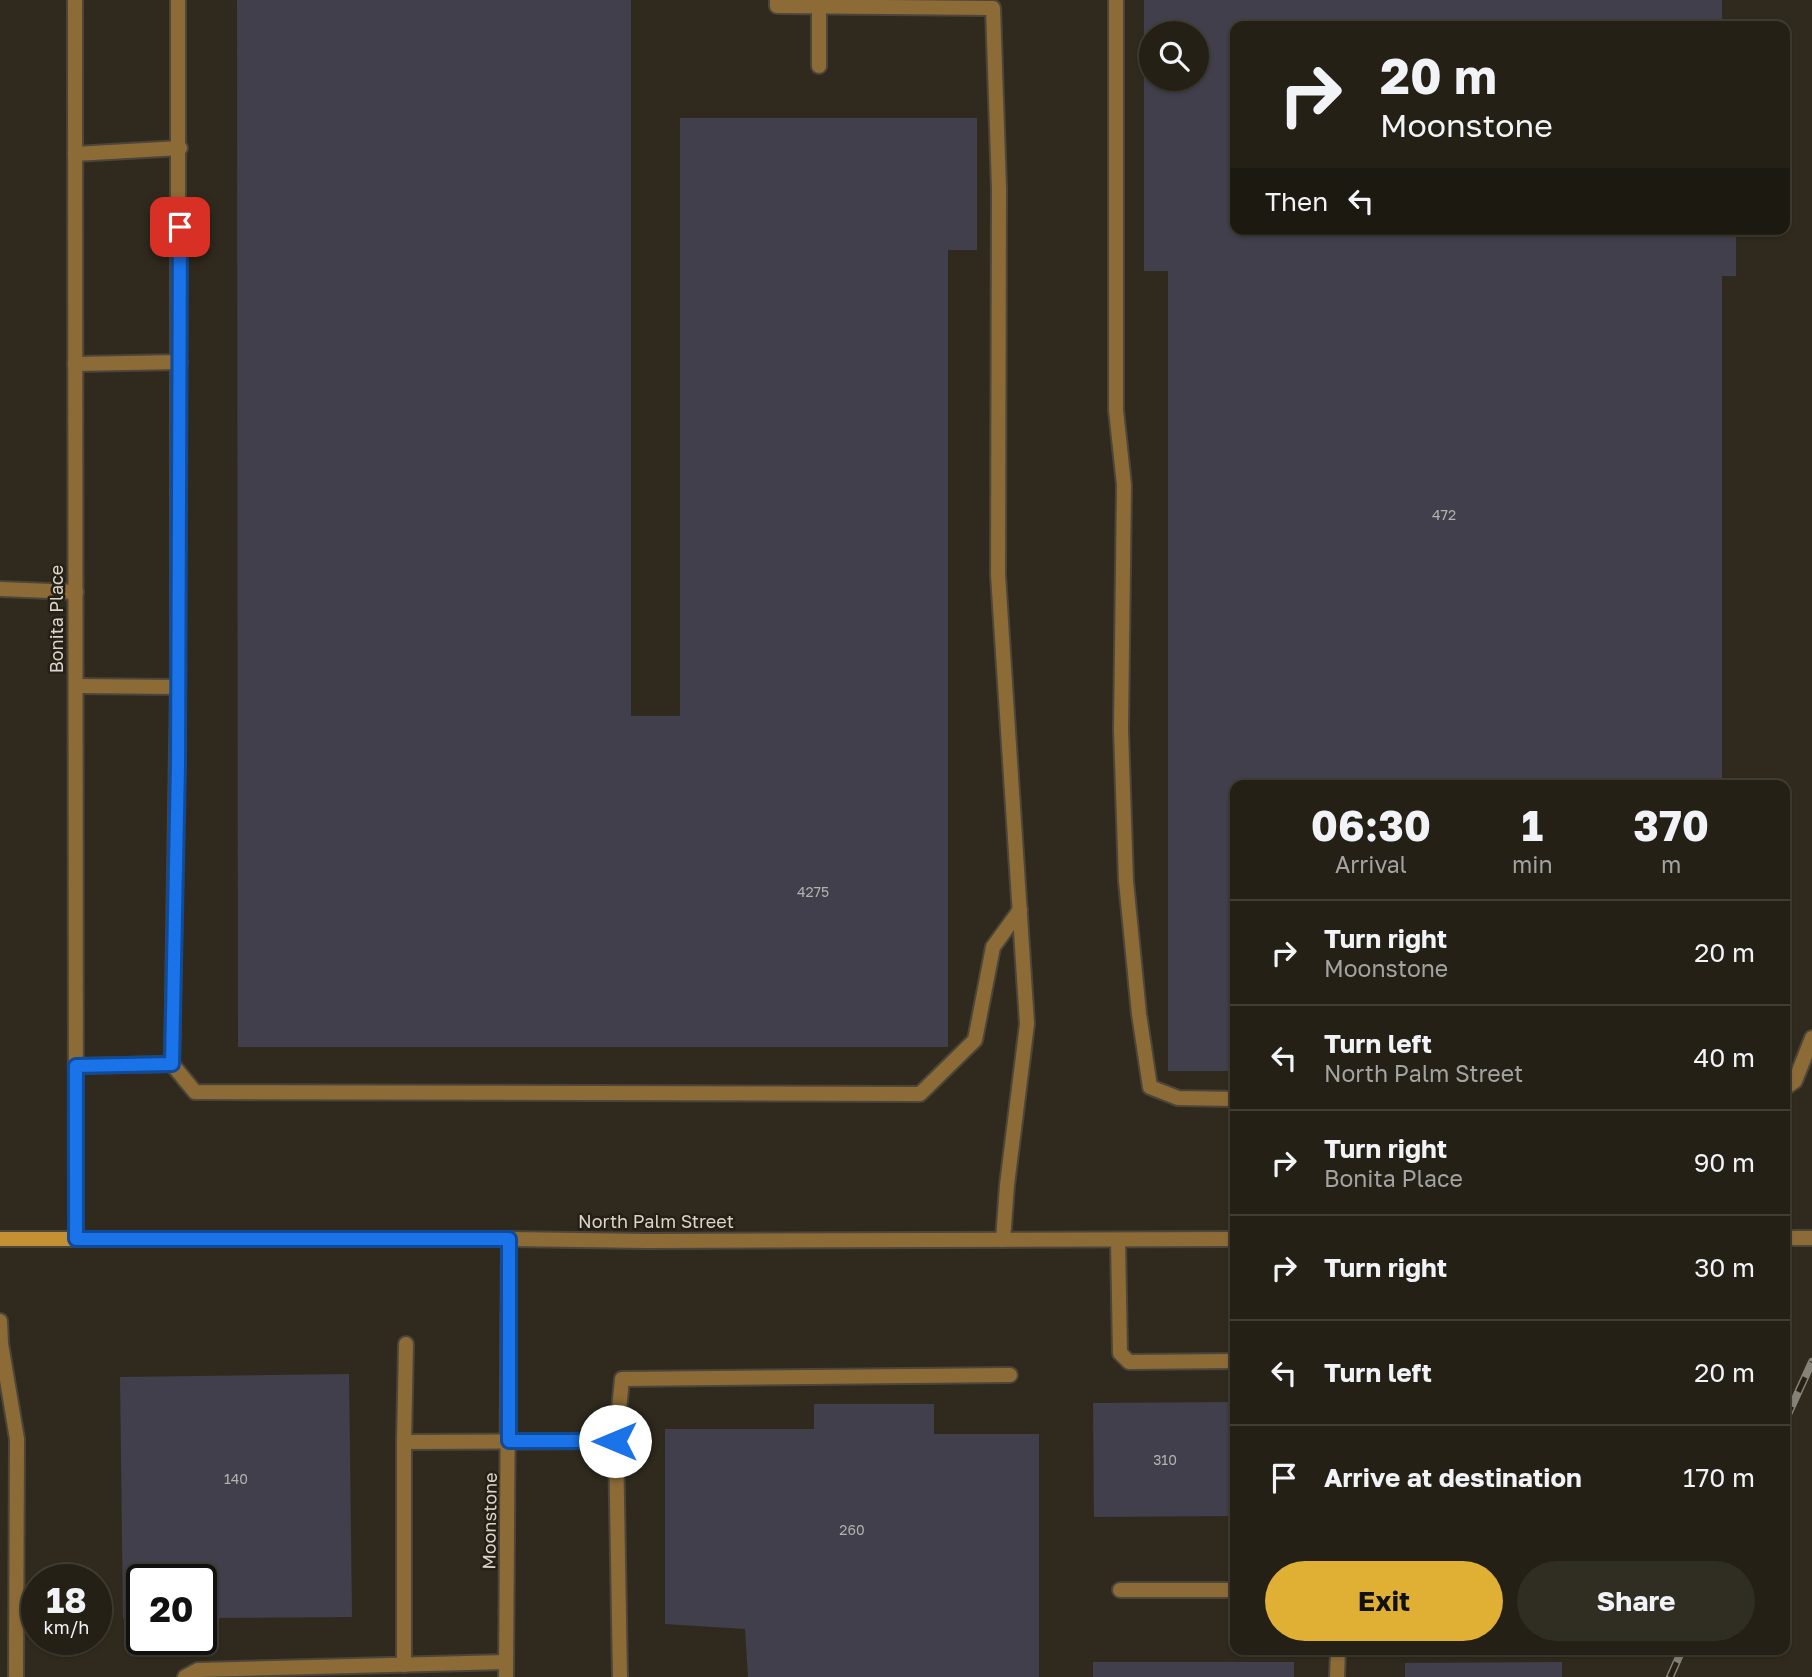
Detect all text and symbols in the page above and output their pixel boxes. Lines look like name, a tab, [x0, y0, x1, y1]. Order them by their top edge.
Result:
map controls	[1139, 21, 1209, 91]
button: search	[1139, 21, 1209, 91]
text: 20 m	[1380, 46, 1497, 105]
icon: right	[1265, 49, 1356, 140]
text: Moonstone	[1380, 106, 1553, 144]
icon: left	[1342, 182, 1380, 220]
text: Then	[1265, 186, 1328, 217]
pin	[150, 197, 210, 257]
icon: arrive	[161, 208, 199, 246]
house number: 472	[1432, 506, 1456, 523]
street label: Bonita Place	[45, 565, 67, 673]
text: 06:30	[1311, 800, 1431, 850]
text: 1	[1521, 800, 1543, 850]
text: 370	[1633, 800, 1709, 850]
text: Arrival	[1335, 850, 1407, 878]
text: min	[1512, 850, 1553, 878]
text: m	[1661, 850, 1681, 878]
house number: 4275	[797, 883, 829, 900]
text: Turn right	[1324, 923, 1447, 954]
icon: right	[1265, 934, 1303, 972]
text: 20 m	[1694, 937, 1755, 968]
text: Moonstone	[1324, 954, 1448, 982]
text: Turn left	[1324, 1028, 1432, 1059]
icon: left	[1265, 1039, 1303, 1077]
text: 40 m	[1694, 1042, 1755, 1073]
text: North Palm Street	[1324, 1059, 1523, 1087]
text: Turn right	[1324, 1133, 1447, 1164]
icon: right	[1265, 1144, 1303, 1182]
text: 90 m	[1694, 1147, 1755, 1178]
text: Bonita Place	[1324, 1164, 1463, 1192]
street label: North Palm Street	[578, 1210, 734, 1232]
icon: right	[1265, 1249, 1303, 1287]
text: Turn right	[1324, 1252, 1447, 1283]
text: 30 m	[1694, 1252, 1755, 1283]
icon: left	[1265, 1354, 1303, 1392]
text: Turn left	[1324, 1357, 1432, 1388]
text: 20 m	[1694, 1357, 1755, 1388]
position arrow	[578, 1404, 652, 1478]
house number: 310	[1153, 1451, 1177, 1468]
icon: arrive	[1265, 1459, 1303, 1497]
text: Arrive at destination	[1324, 1462, 1582, 1493]
text: 170 m	[1683, 1462, 1755, 1493]
house number: 140	[224, 1470, 248, 1487]
street label: Moonstone	[477, 1472, 501, 1570]
house number: 260	[839, 1521, 865, 1538]
button: Exit	[1265, 1561, 1503, 1641]
button: Share	[1517, 1561, 1755, 1641]
speed limit sign: 20	[126, 1564, 217, 1655]
text: 18	[46, 1579, 87, 1621]
text: km/h	[44, 1616, 89, 1638]

